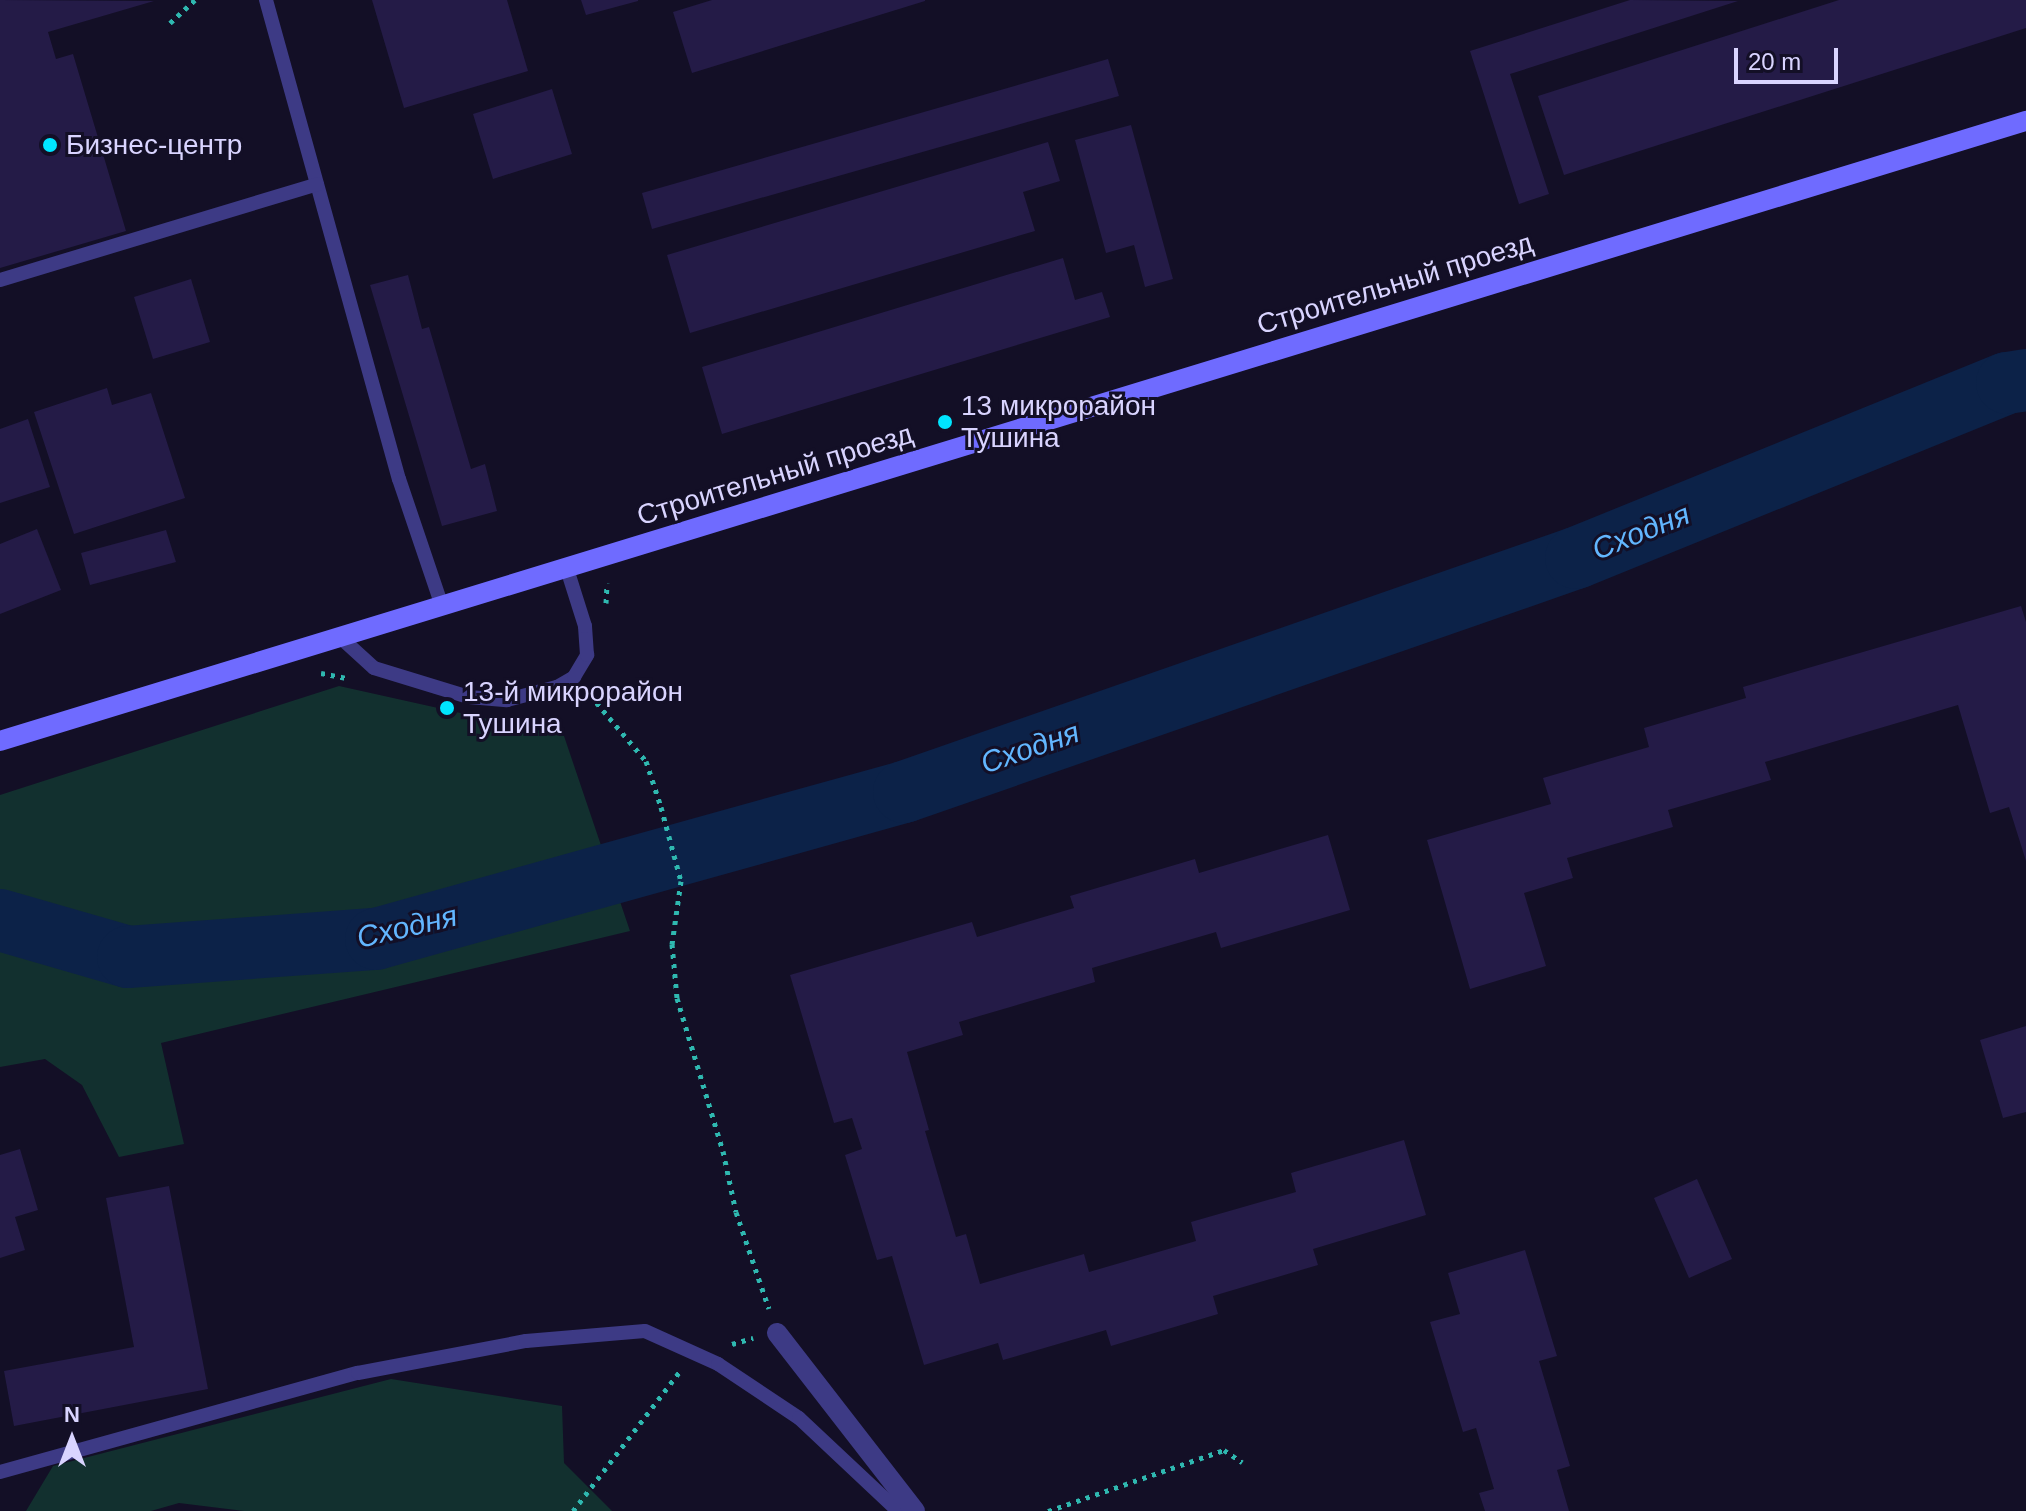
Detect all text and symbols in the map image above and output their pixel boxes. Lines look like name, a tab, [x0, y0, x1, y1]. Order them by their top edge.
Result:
scale bar	[1738, 32, 1842, 82]
text: 20 m	[1748, 48, 1801, 75]
place label: Бизнес-центр	[66, 128, 242, 162]
marker: Бизнес-центр	[41, 136, 59, 154]
street label: Строительный проезд	[1253, 226, 1537, 342]
place label: 13 микрорайон Тушина	[961, 389, 1156, 455]
marker: 13 микрорайон Тушина	[936, 413, 954, 431]
street label: Строительный проезд	[633, 417, 917, 533]
water label: Сходня	[1587, 496, 1695, 568]
place label: 13-й микрорайон Тушина	[463, 675, 683, 741]
marker: 13-й микрорайон Тушина	[438, 699, 456, 717]
water label: Сходня	[976, 714, 1084, 782]
water label: Сходня	[353, 898, 461, 956]
north arrow	[32, 1399, 112, 1479]
text: N	[64, 1402, 80, 1427]

